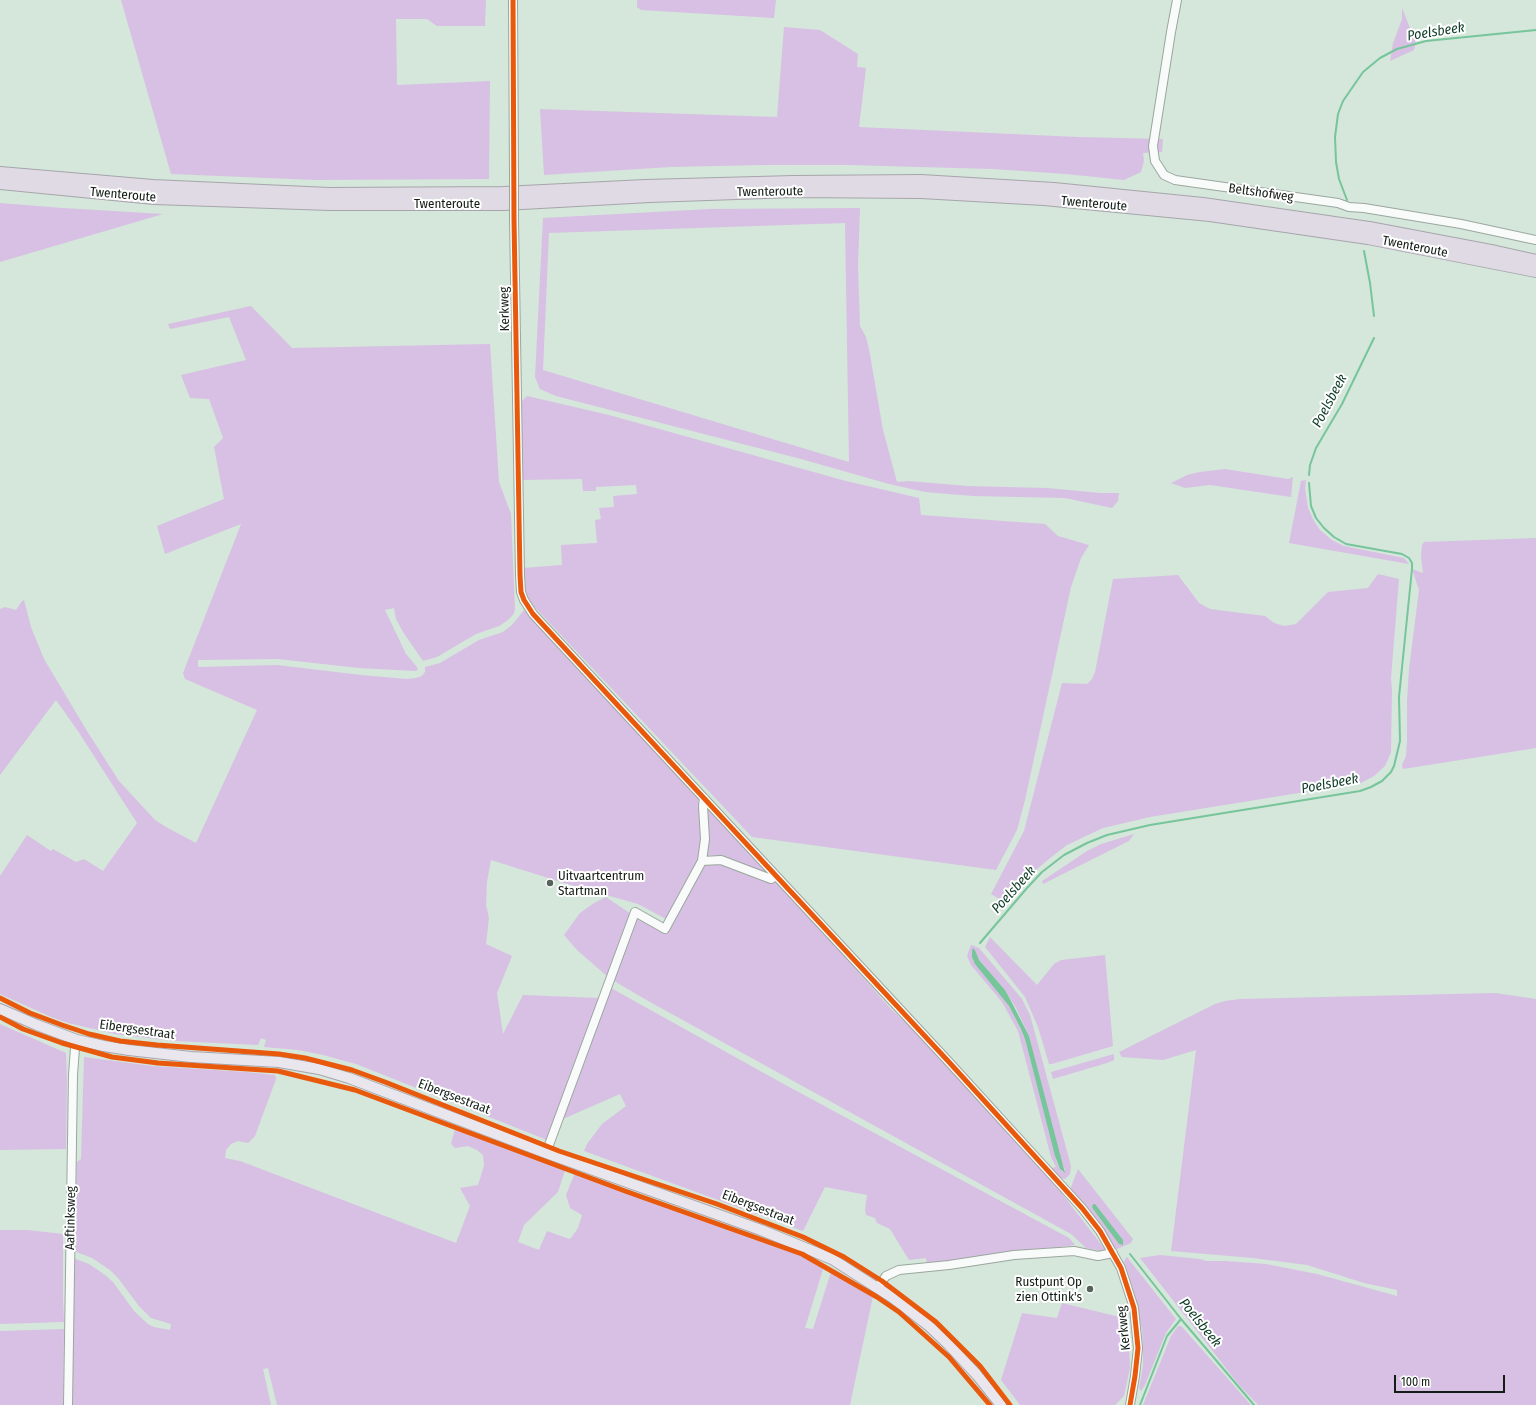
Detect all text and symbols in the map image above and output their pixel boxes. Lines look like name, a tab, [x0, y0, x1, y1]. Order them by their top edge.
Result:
water label: Poelsbeek	[1406, 19, 1466, 45]
street label: Beltshofweg	[1227, 181, 1295, 205]
street label: Twenteroute	[89, 184, 157, 206]
street label: Twenteroute	[737, 184, 803, 200]
street label: Twenteroute	[1060, 193, 1128, 215]
street label: Twenteroute	[414, 196, 480, 212]
street label: Twenteroute	[1381, 233, 1449, 261]
street label: Kerkweg	[497, 286, 513, 332]
water label: Poelsbeek	[1309, 372, 1351, 430]
water label: Poelsbeek	[1300, 770, 1360, 798]
water label: Poelsbeek	[988, 863, 1040, 917]
place label: Uitvaartcentrum Startman	[558, 868, 644, 899]
marker: Uitvaartcentrum Startman	[545, 878, 555, 888]
street label: Eibergsestraat	[98, 1017, 176, 1043]
street label: Eibergsestraat	[416, 1076, 492, 1118]
street label: Aaftinksweg	[63, 1186, 79, 1250]
street label: Eibergsestraat	[720, 1187, 796, 1229]
place label: Rustpunt Op zien Ottink's	[1015, 1274, 1082, 1305]
marker: Rustpunt Op zien Ottink's	[1085, 1284, 1095, 1294]
water label: Poelsbeek	[1175, 1295, 1225, 1351]
street label: Kerkweg	[1114, 1305, 1134, 1351]
scale bar	[1396, 1367, 1507, 1393]
text: 100 m	[1401, 1375, 1430, 1389]

